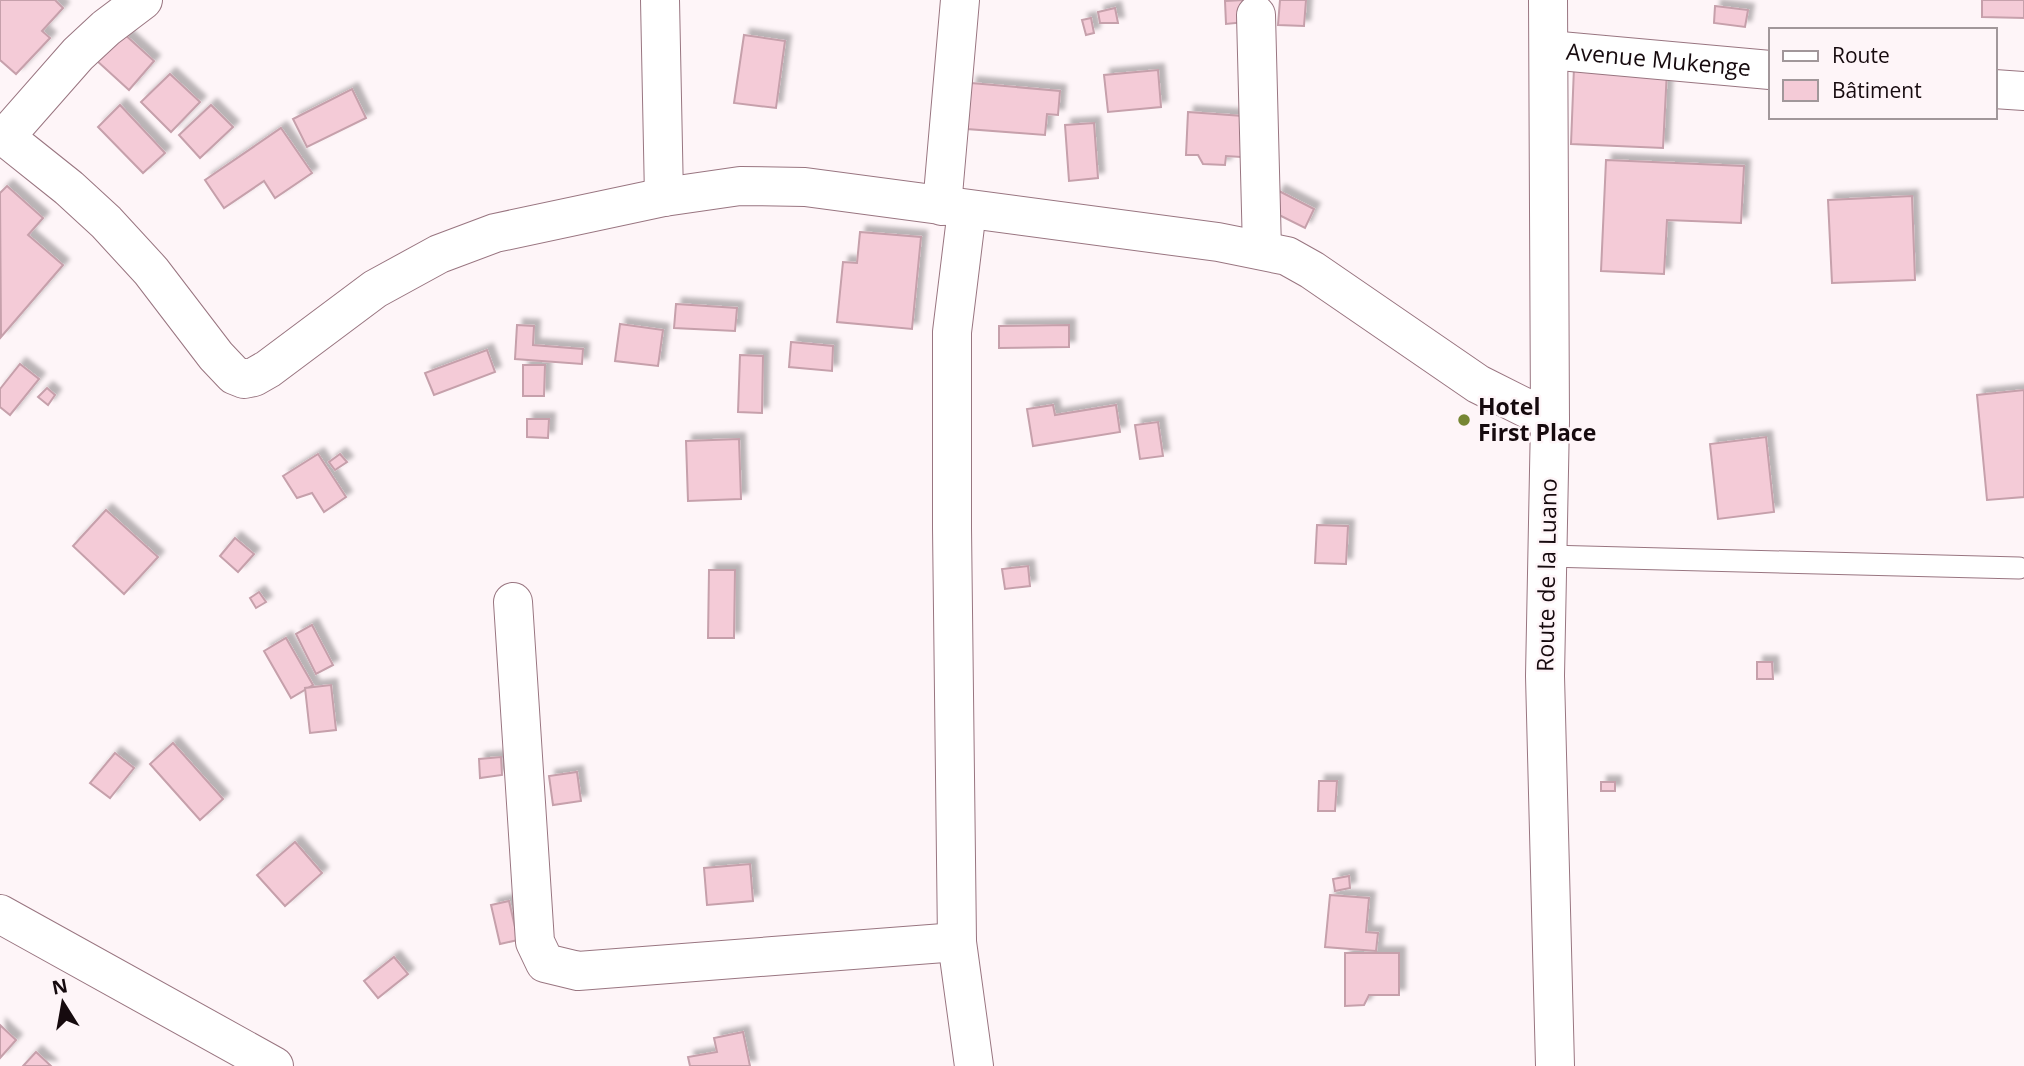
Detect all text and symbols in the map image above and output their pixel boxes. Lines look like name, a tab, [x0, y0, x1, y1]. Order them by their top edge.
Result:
legend	[1769, 28, 1996, 119]
street label: Avenue Mukenge	[1565, 35, 1752, 83]
text: Route	[1832, 41, 1890, 69]
text: Bâtiment	[1832, 76, 1922, 104]
place label: Hotel First Place	[1478, 390, 1596, 448]
marker: Hotel First Place	[1456, 412, 1472, 428]
street label: Route de la Luano	[1528, 478, 1564, 672]
north arrow	[28, 968, 98, 1038]
text: N	[50, 972, 70, 1001]

